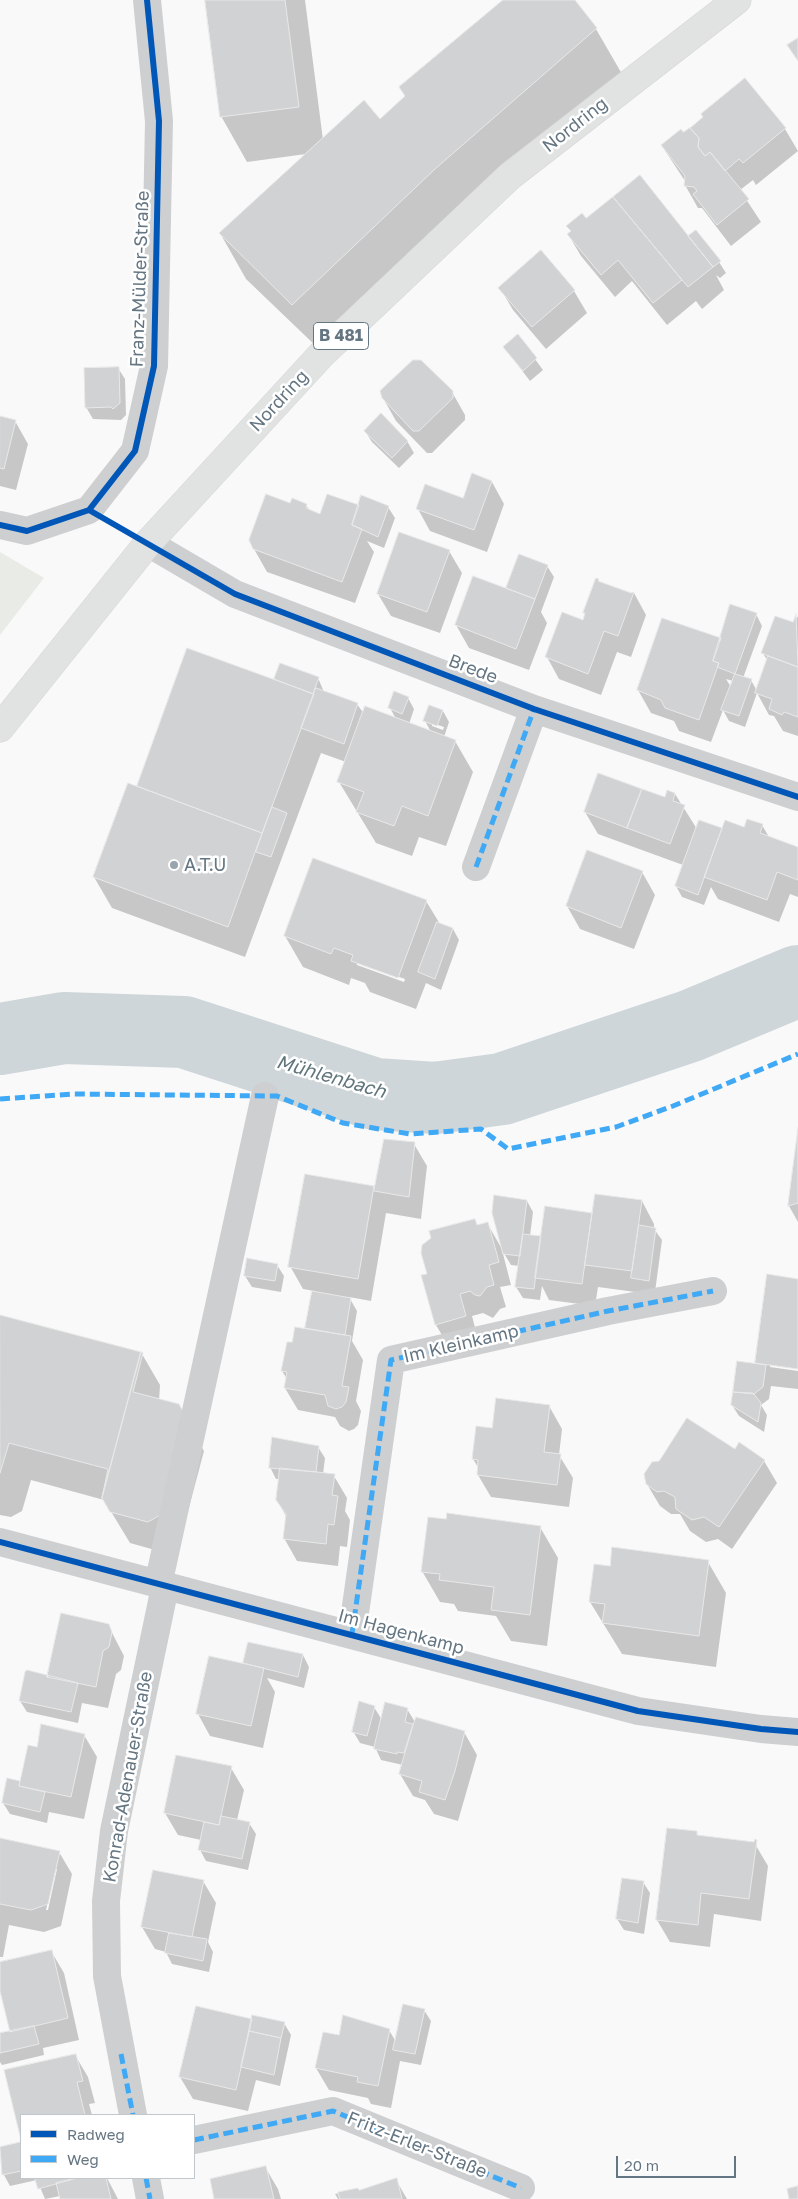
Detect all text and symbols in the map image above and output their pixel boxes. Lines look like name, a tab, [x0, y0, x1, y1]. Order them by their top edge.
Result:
street label: Nordring	[538, 93, 612, 157]
street label: Franz-Mülder-Straße	[126, 190, 154, 368]
road number: B 481	[314, 322, 368, 350]
street label: Nordring	[245, 366, 313, 436]
street label: Brede	[445, 650, 501, 688]
place label: A.T.U	[184, 854, 226, 876]
marker: A.T.U	[168, 859, 180, 871]
water label: Mühlenbach	[274, 1051, 388, 1103]
street label: Im Kleinkamp	[401, 1320, 521, 1368]
street label: Im Hagenkamp	[336, 1605, 466, 1659]
street label: Konrad-Adenauer-Straße	[99, 1670, 157, 1884]
street label: Fritz-Erler-Straße	[344, 2107, 490, 2183]
legend	[20, 2114, 195, 2179]
text: Radweg	[67, 2125, 125, 2143]
scale bar	[618, 2146, 738, 2178]
text: Weg	[67, 2150, 99, 2168]
text: 20 m	[624, 2156, 659, 2174]

